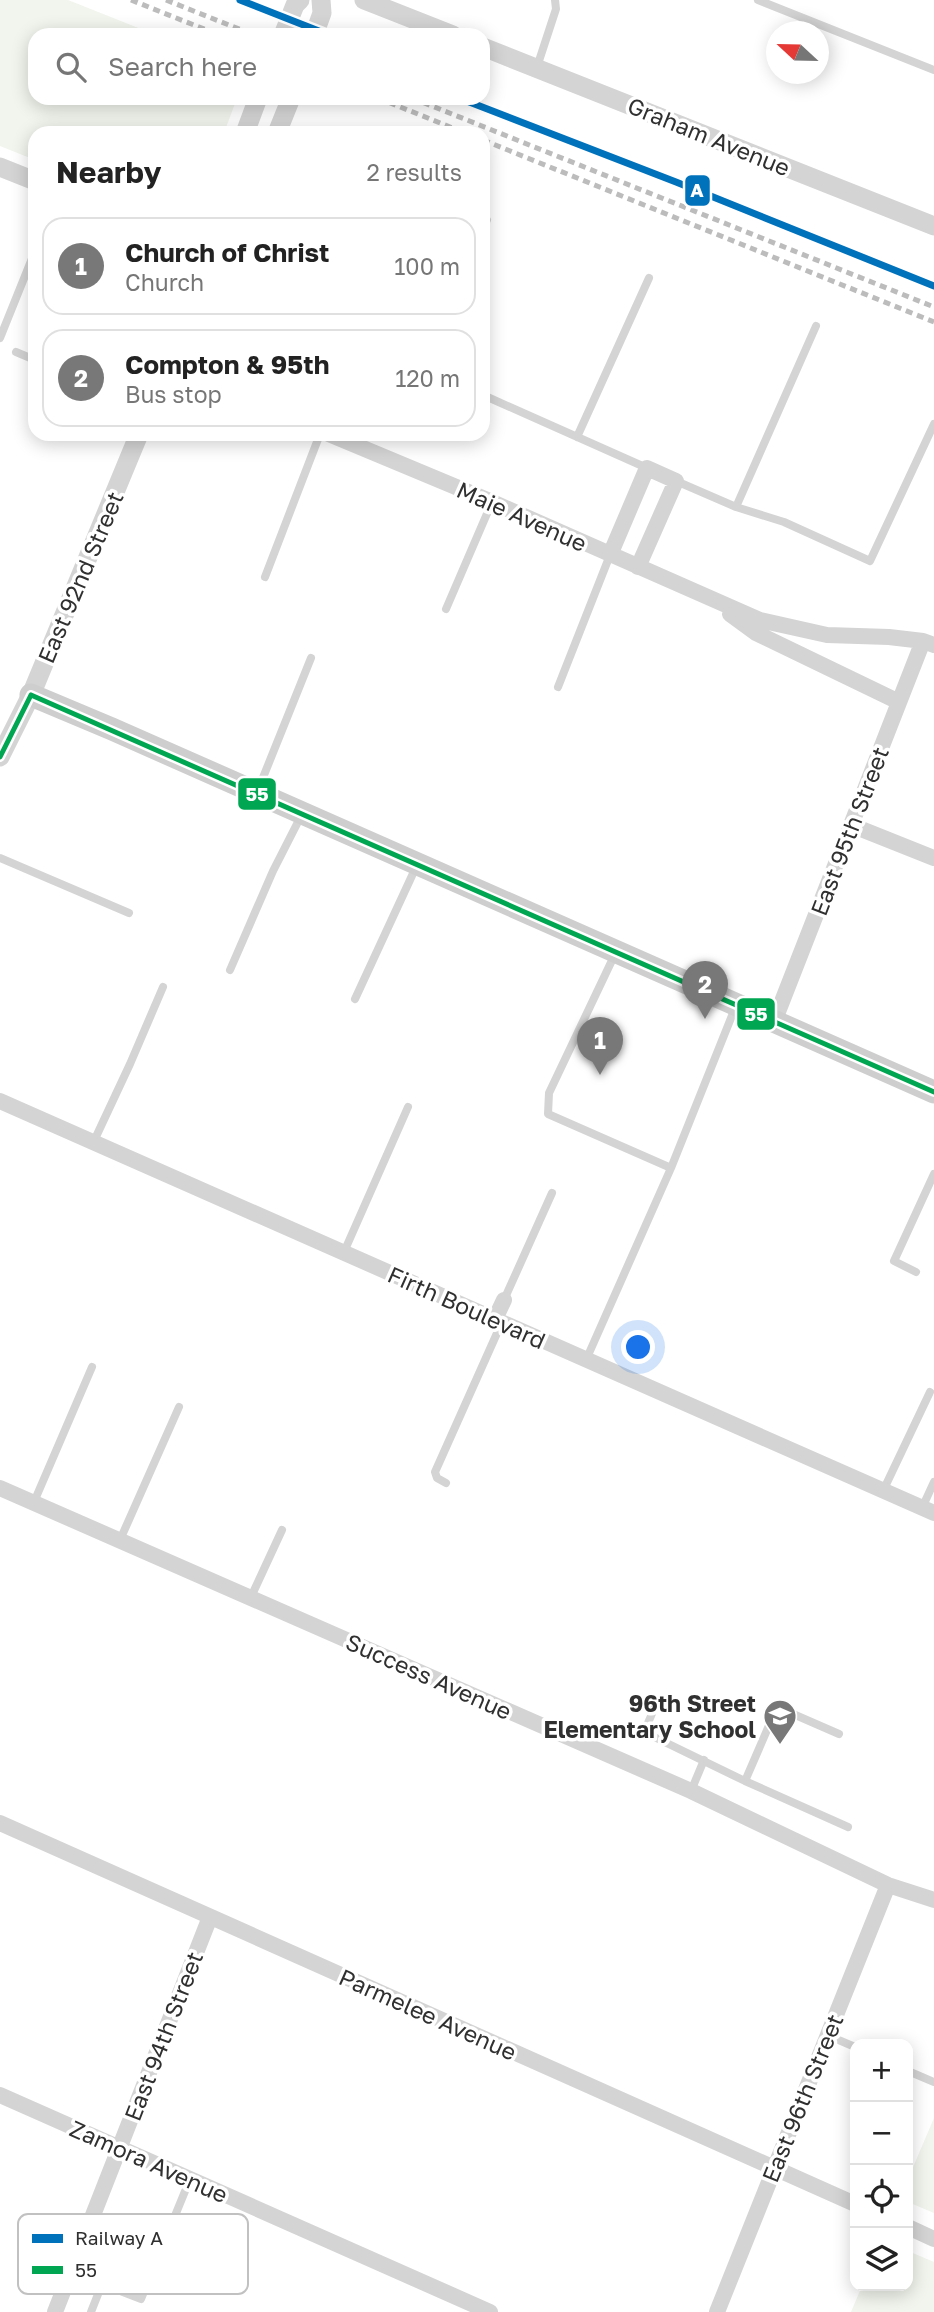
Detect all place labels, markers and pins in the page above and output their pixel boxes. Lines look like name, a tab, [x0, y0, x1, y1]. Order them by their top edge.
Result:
pin: 2	[682, 961, 728, 1019]
pin: 1	[577, 1017, 623, 1075]
place label: 96th Street Elementary School	[543, 1689, 756, 1743]
school or university icon: 96th Street Elementary School	[761, 1697, 799, 1746]

